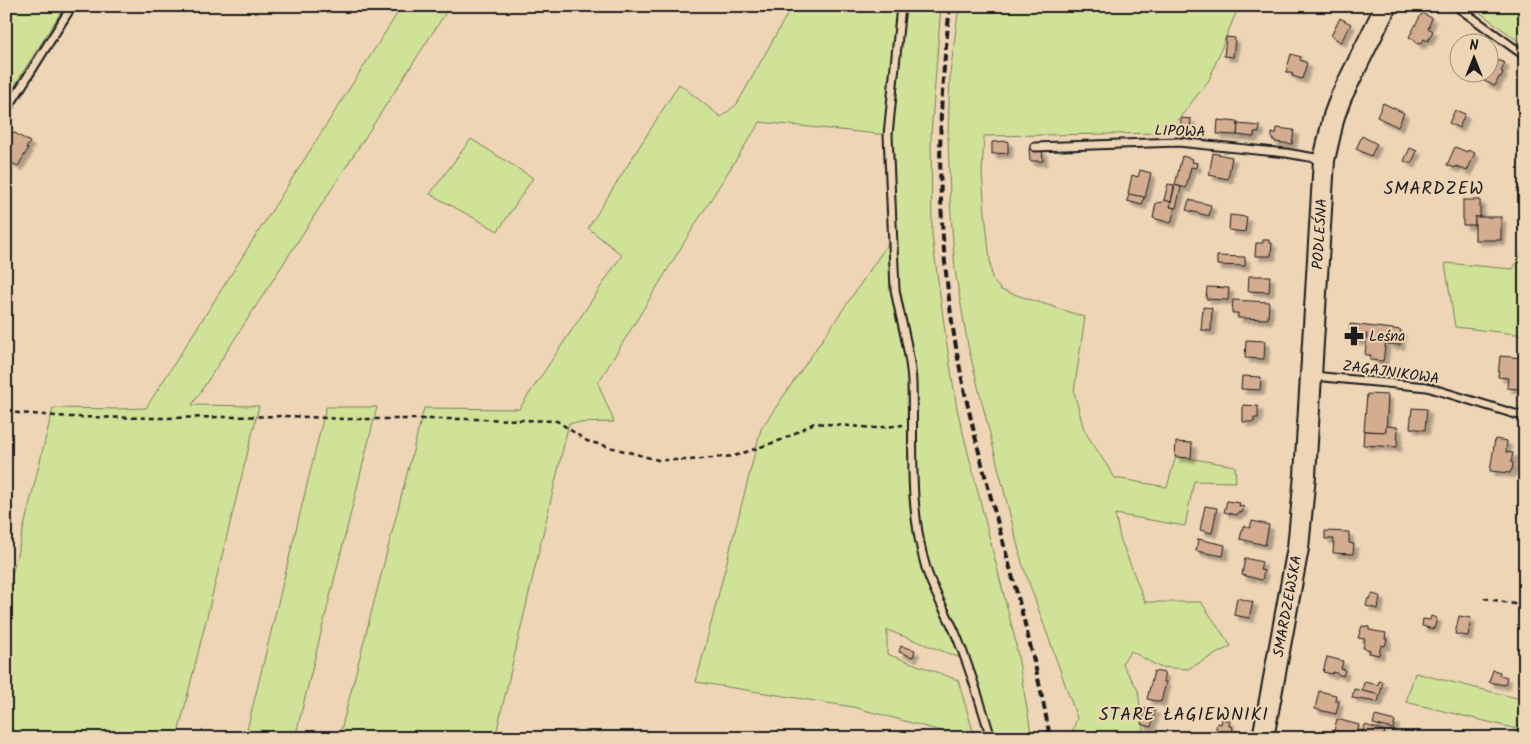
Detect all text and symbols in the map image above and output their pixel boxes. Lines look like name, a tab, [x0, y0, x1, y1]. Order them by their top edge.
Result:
north arrow	[1448, 32, 1498, 82]
text: N	[1470, 35, 1479, 57]
street label: LIPOWA	[1154, 119, 1206, 145]
district label: SMARDZEW	[1384, 175, 1484, 204]
street label: PODLEŚNA	[1306, 198, 1335, 270]
pharmacy icon: Leśna	[1343, 325, 1365, 347]
place label: Leśna	[1369, 325, 1405, 349]
street label: ZAGAJNIKOWA	[1341, 354, 1441, 392]
street label: SMARDZEWSKA	[1267, 553, 1309, 659]
district label: STARE ŁAGIEWNIKI	[1099, 701, 1269, 730]

